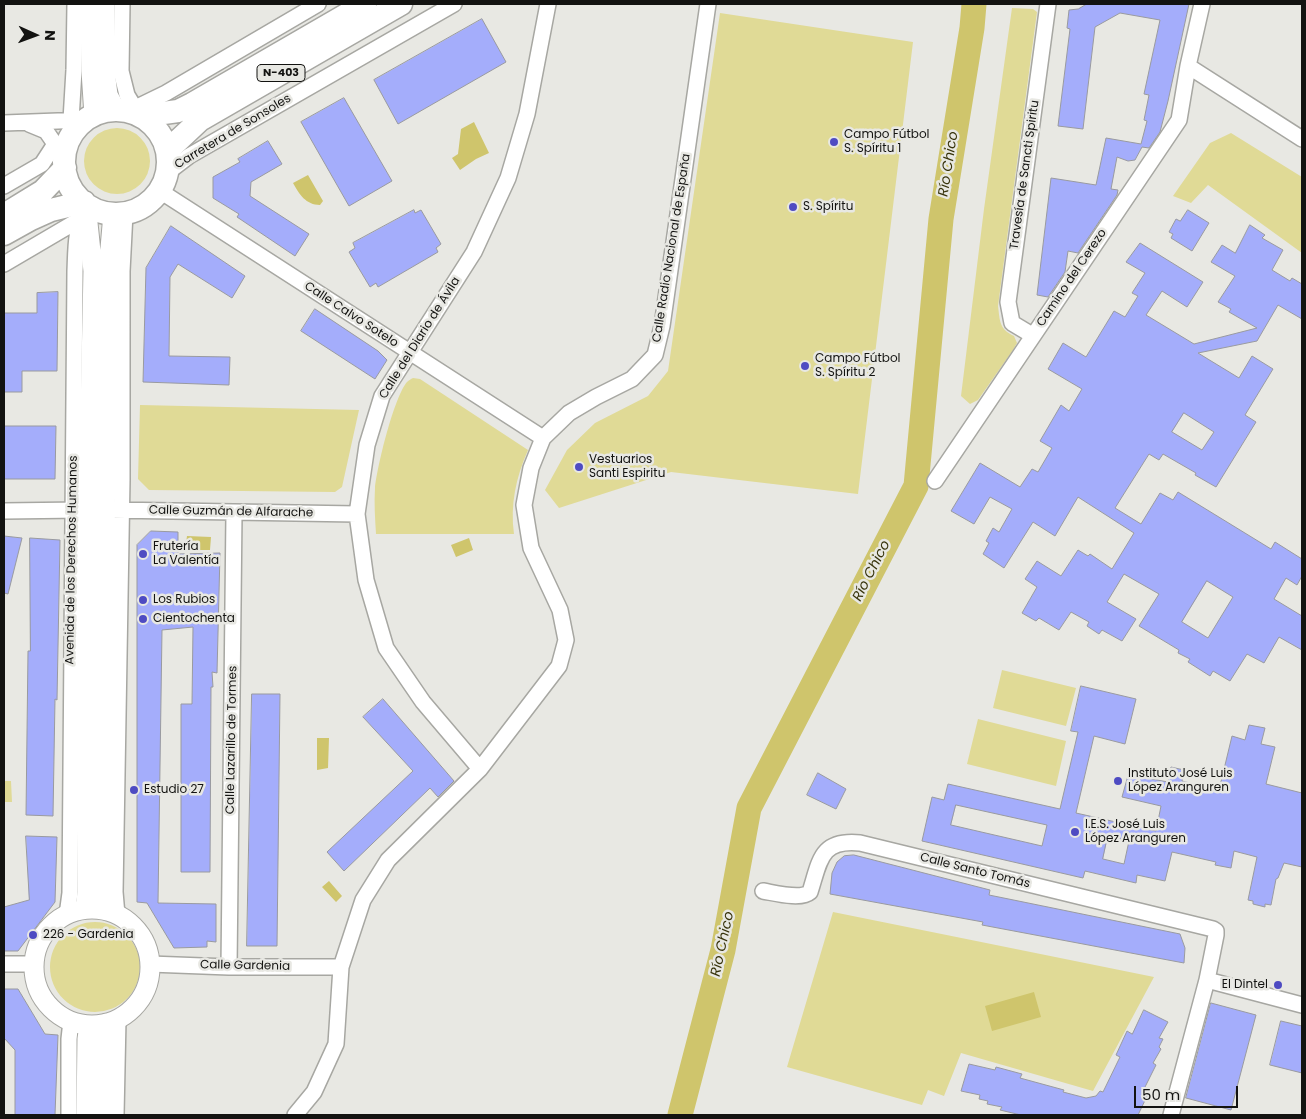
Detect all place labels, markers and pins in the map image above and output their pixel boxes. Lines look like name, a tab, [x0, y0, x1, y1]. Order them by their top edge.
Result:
place label: Campo Fútbol S. Spíritu 1	[844, 128, 930, 156]
marker: Campo Fútbol S. Spíritu 1	[828, 136, 840, 148]
place label: S. Spíritu	[803, 200, 853, 214]
marker: S. Spíritu	[787, 201, 799, 213]
place label: Campo Fútbol S. Spíritu 2	[815, 352, 901, 380]
marker: Campo Fútbol S. Spíritu 2	[799, 360, 811, 372]
place label: Vestuarios Santi Espiritu	[589, 453, 665, 481]
marker: Vestuarios Santi Espiritu	[573, 461, 585, 473]
place label: Frutería La Valentía	[153, 540, 219, 568]
marker: Frutería La Valentía	[137, 548, 149, 560]
place label: Los Rubios	[153, 593, 215, 607]
marker: Los Rubios	[137, 594, 149, 606]
place label: Cientochenta	[153, 612, 235, 626]
marker: Cientochenta	[137, 613, 149, 625]
place label: Instituto José Luis López Aranguren	[1128, 767, 1233, 795]
marker: Instituto José Luis López Aranguren	[1112, 775, 1124, 787]
place label: Estudio 27	[144, 783, 204, 797]
marker: Estudio 27	[128, 784, 140, 796]
place label: I.E.S. José Luis López Aranguren	[1085, 818, 1186, 846]
marker: I.E.S. José Luis López Aranguren	[1069, 826, 1081, 838]
place label: 226 - Gardenia	[43, 928, 134, 942]
marker: 226 - Gardenia	[27, 929, 39, 941]
place label: El Dintel	[1222, 978, 1268, 992]
marker: El Dintel	[1272, 979, 1284, 991]

